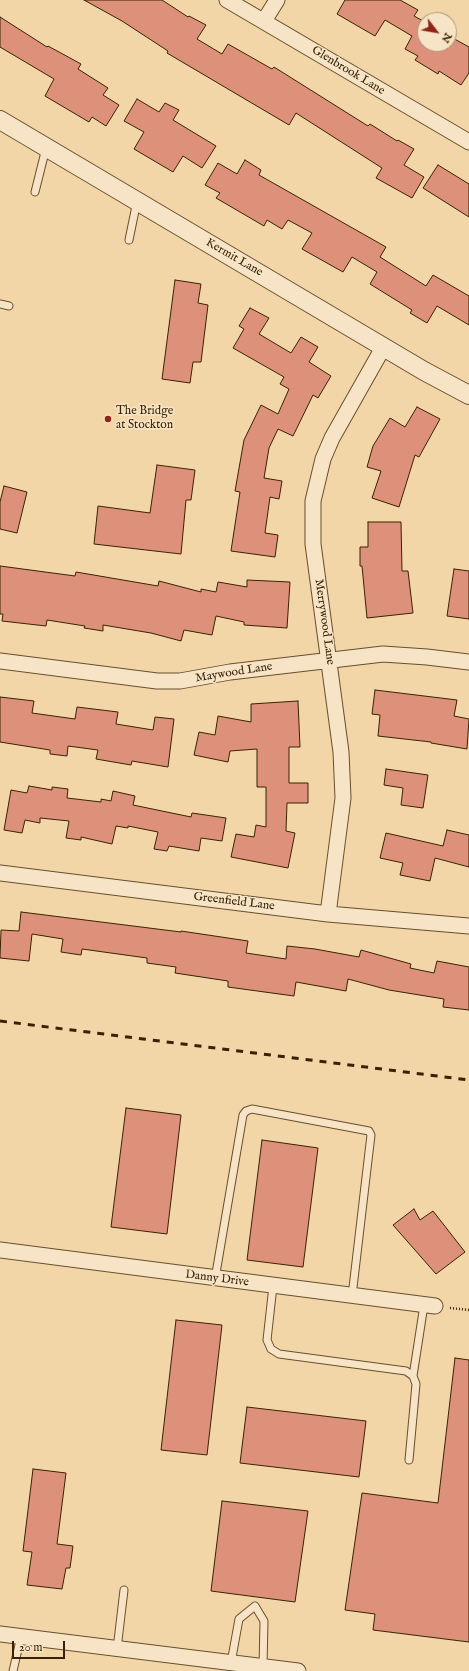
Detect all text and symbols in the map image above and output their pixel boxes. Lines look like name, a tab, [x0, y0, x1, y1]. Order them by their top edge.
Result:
north arrow	[417, 12, 457, 52]
text: N	[438, 30, 455, 45]
street label: Glenbrook Lane	[309, 43, 387, 99]
street label: Kermit Lane	[203, 236, 265, 280]
place label: The Bridge at Stockton	[116, 405, 173, 433]
marker: The Bridge at Stockton	[103, 414, 113, 424]
street label: Merrywood Lane	[311, 578, 337, 666]
street label: Maywood Lane	[195, 660, 273, 686]
street label: Greenfield Lane	[193, 890, 275, 914]
street label: Danny Drive	[184, 1268, 250, 1290]
scale bar	[14, 1633, 67, 1659]
text: 20 m	[19, 1640, 42, 1655]

